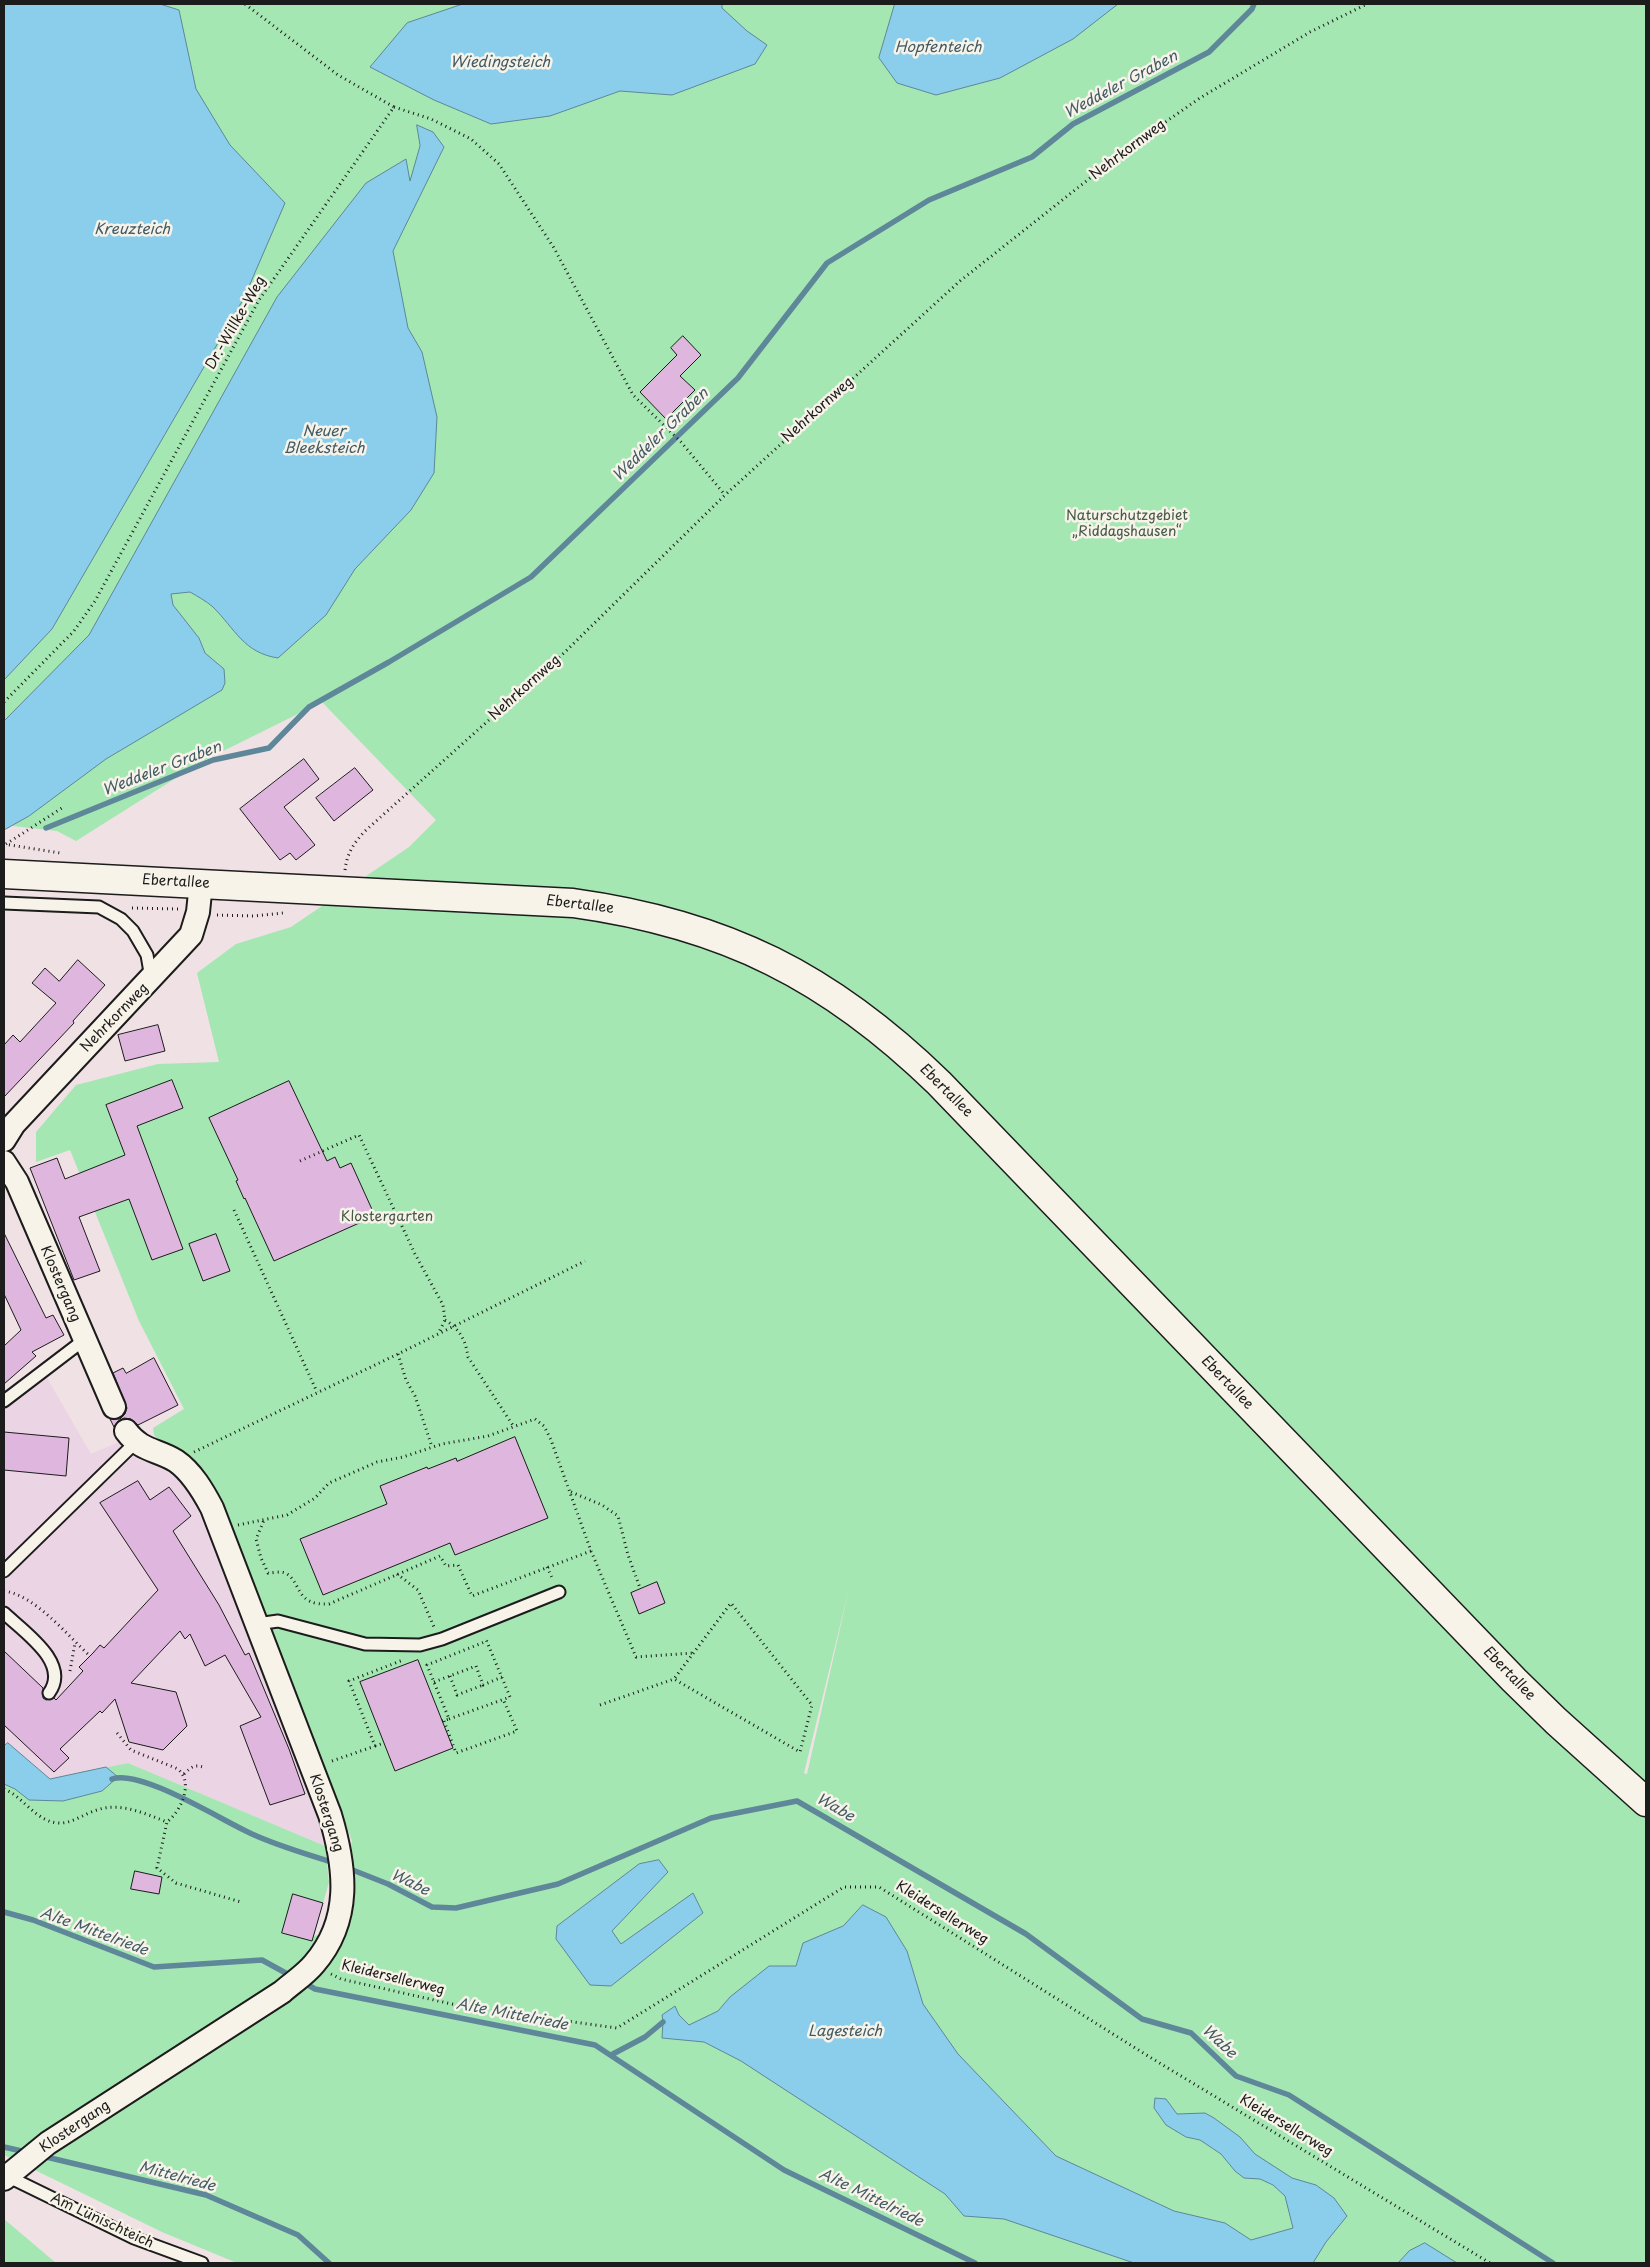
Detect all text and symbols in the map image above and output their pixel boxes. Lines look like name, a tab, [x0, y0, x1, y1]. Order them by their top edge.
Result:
water label: Hopfenteich	[895, 39, 981, 57]
water label: Weddeler Graben	[1061, 48, 1181, 122]
water label: Wiedingsteich	[450, 54, 550, 72]
street label: Nehrkornweg	[1087, 116, 1169, 184]
water label: Kreuzteich	[94, 221, 170, 239]
street label: Dr.-Willke-Weg	[203, 273, 269, 373]
street label: Nehrkornweg	[779, 374, 857, 446]
water label: Weddeler Graben	[609, 385, 713, 485]
water label: Neuer Bleeksteich	[284, 423, 364, 458]
park label: Naturschutzgebiet „Riddagshausen“	[1066, 508, 1188, 540]
street label: Nehrkornweg	[486, 652, 564, 724]
water label: Weddeler Graben	[100, 738, 224, 800]
street label: Ebertallee	[142, 872, 210, 892]
street label: Ebertallee	[545, 893, 615, 917]
street label: Nehrkornweg	[78, 980, 152, 1056]
street label: Ebertallee	[916, 1061, 976, 1121]
park label: Klostergarten	[341, 1209, 433, 1225]
street label: Klostergang	[36, 1243, 84, 1325]
street label: Ebertallee	[1197, 1353, 1257, 1413]
street label: Ebertallee	[1479, 1644, 1539, 1704]
street label: Klostergang	[305, 1772, 347, 1854]
water label: Wabe	[813, 1790, 857, 1826]
water label: Wabe	[388, 1866, 432, 1900]
street label: Kleidersellerweg	[893, 1878, 991, 1948]
water label: Alte Mittelriede	[38, 1904, 150, 1960]
street label: Kleidersellerweg	[340, 1957, 446, 1999]
water label: Alte Mittelriede	[455, 1995, 569, 2035]
water label: Wabe	[1198, 2021, 1240, 2063]
water label: Lagesteich	[808, 2023, 882, 2041]
street label: Kleidersellerweg	[1236, 2092, 1336, 2160]
street label: Klostergang	[37, 2097, 113, 2157]
water label: Mittelriede	[137, 2158, 217, 2196]
water label: Alte Mittelriede	[816, 2165, 926, 2231]
street label: Am Lünischteich	[48, 2190, 156, 2252]

